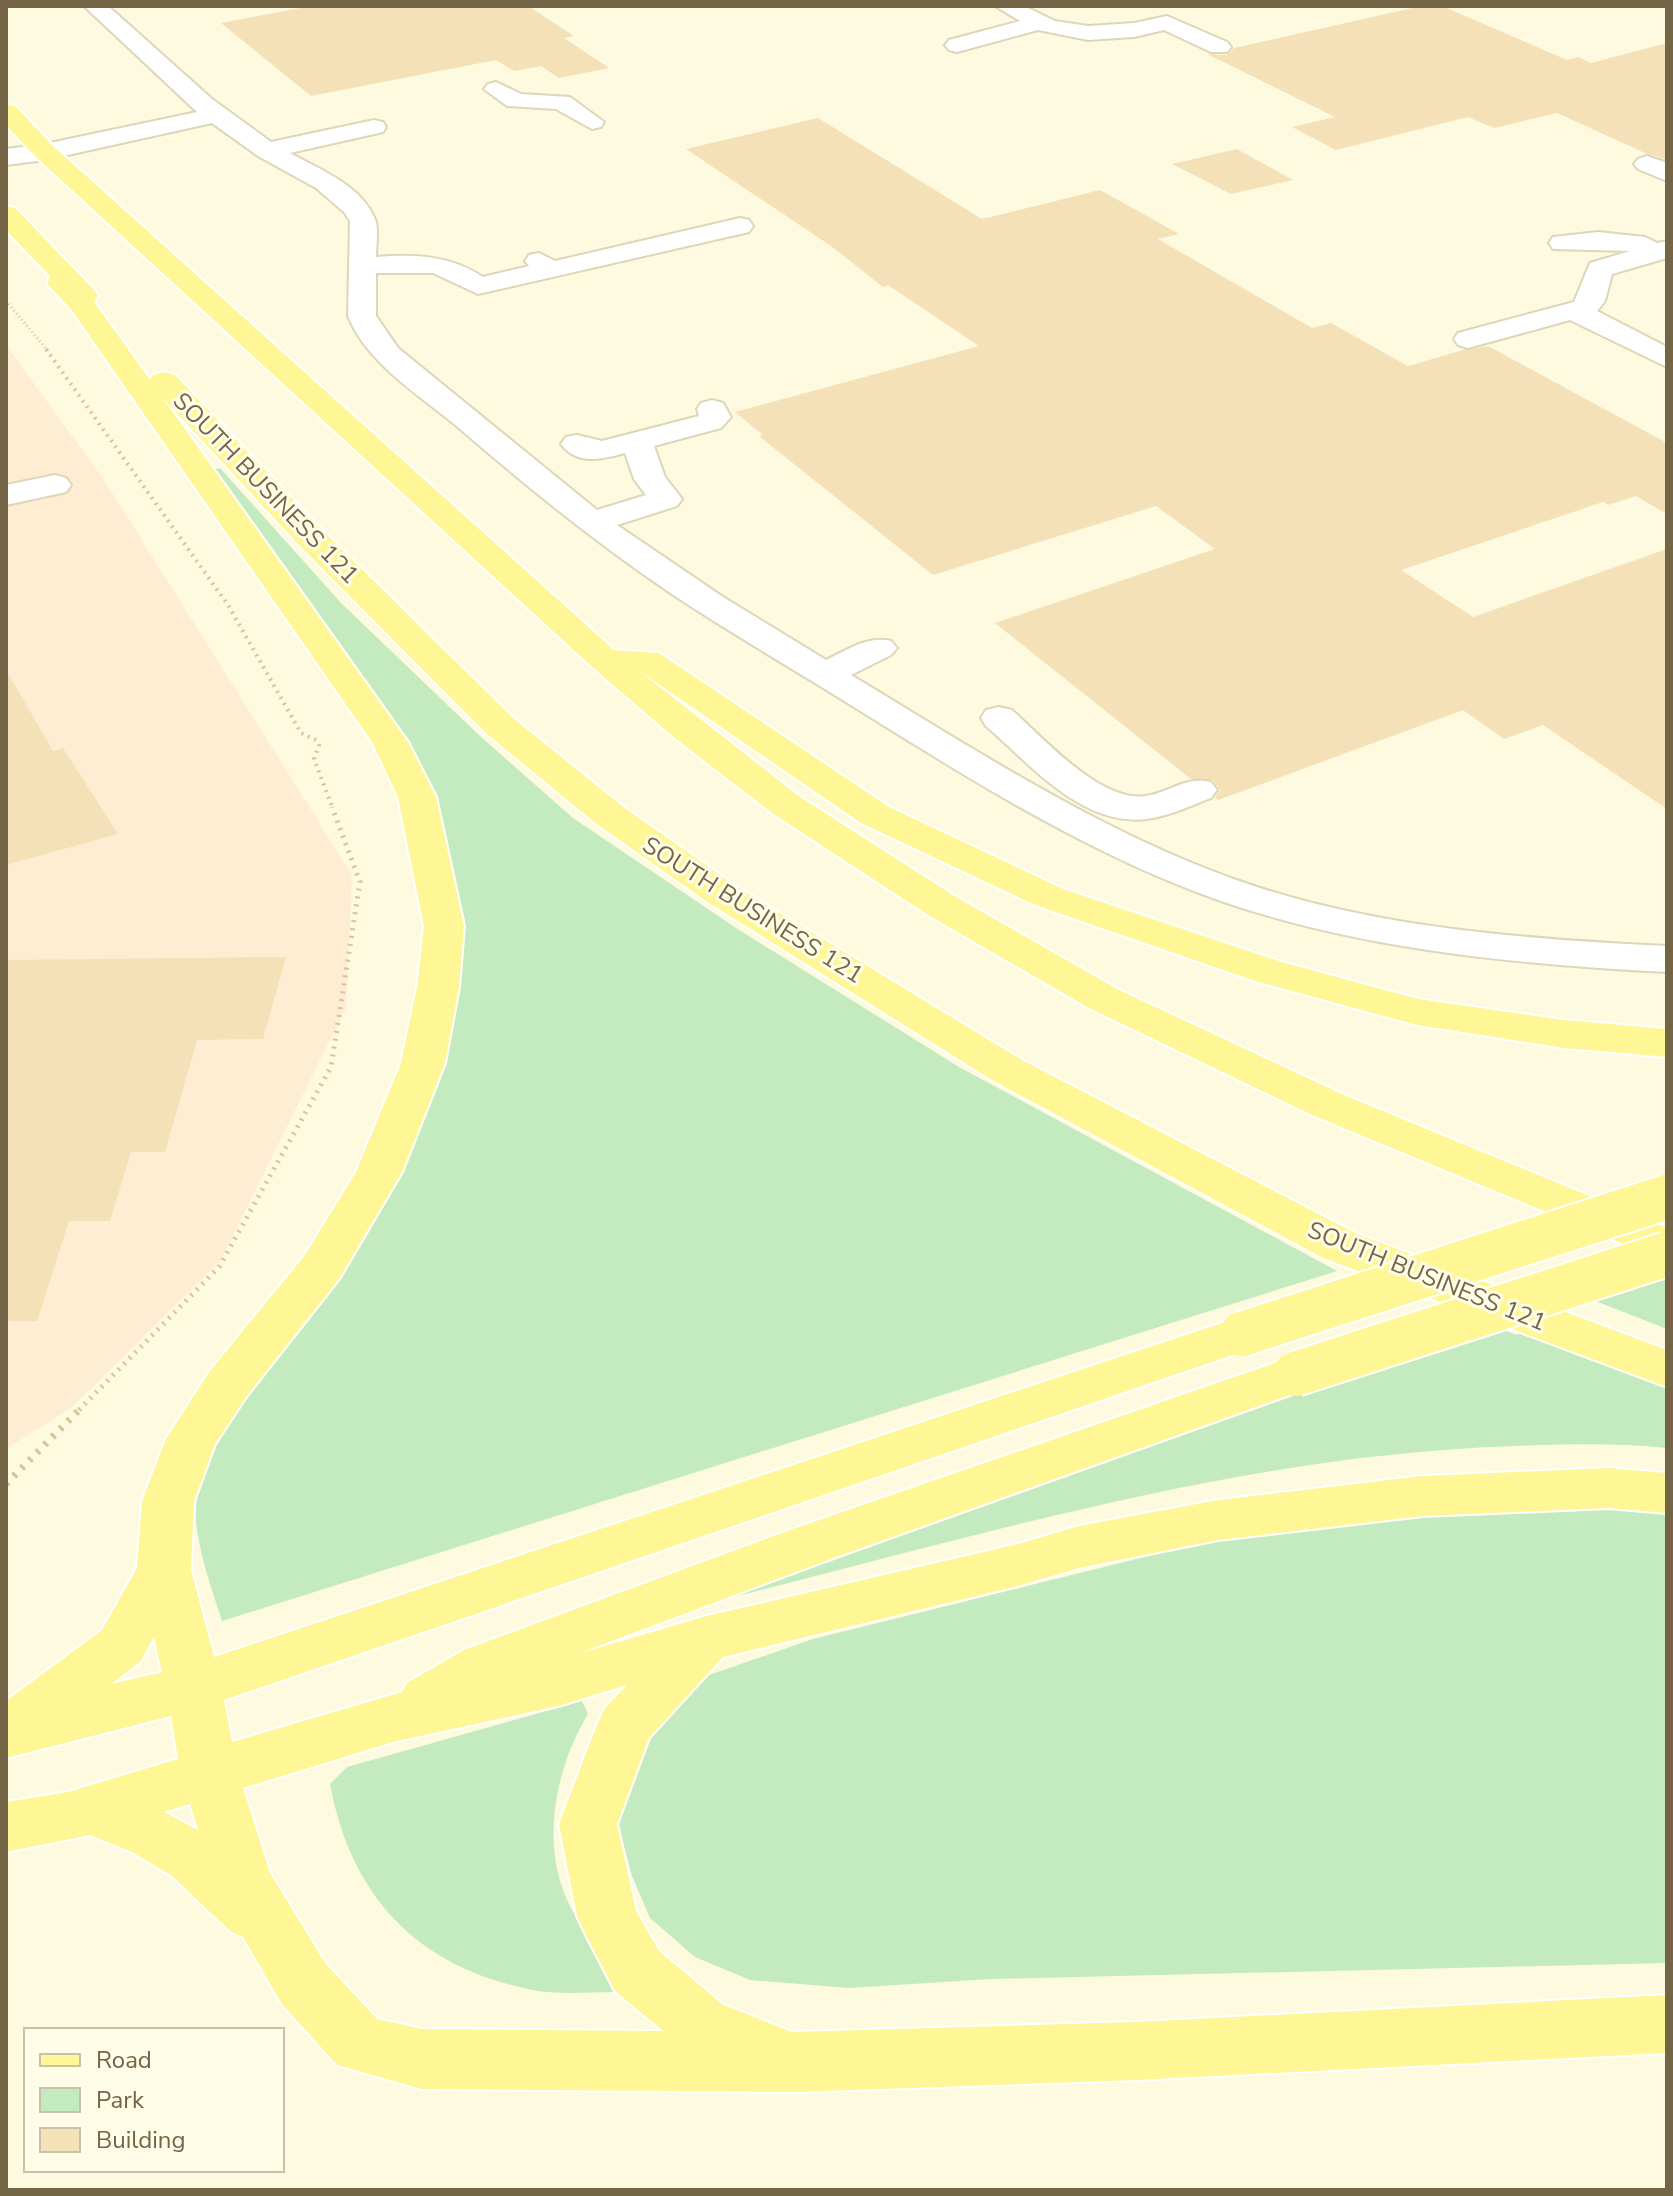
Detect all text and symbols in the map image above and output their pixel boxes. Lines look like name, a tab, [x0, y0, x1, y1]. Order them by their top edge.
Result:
street label: SOUTH BUSINESS 121	[166, 385, 366, 591]
street label: SOUTH BUSINESS 121	[637, 829, 869, 991]
street label: SOUTH BUSINESS 121	[1303, 1213, 1551, 1339]
legend	[24, 2028, 284, 2172]
text: Road	[96, 2044, 152, 2076]
text: Park	[96, 2084, 145, 2116]
text: Building	[96, 2124, 186, 2156]

